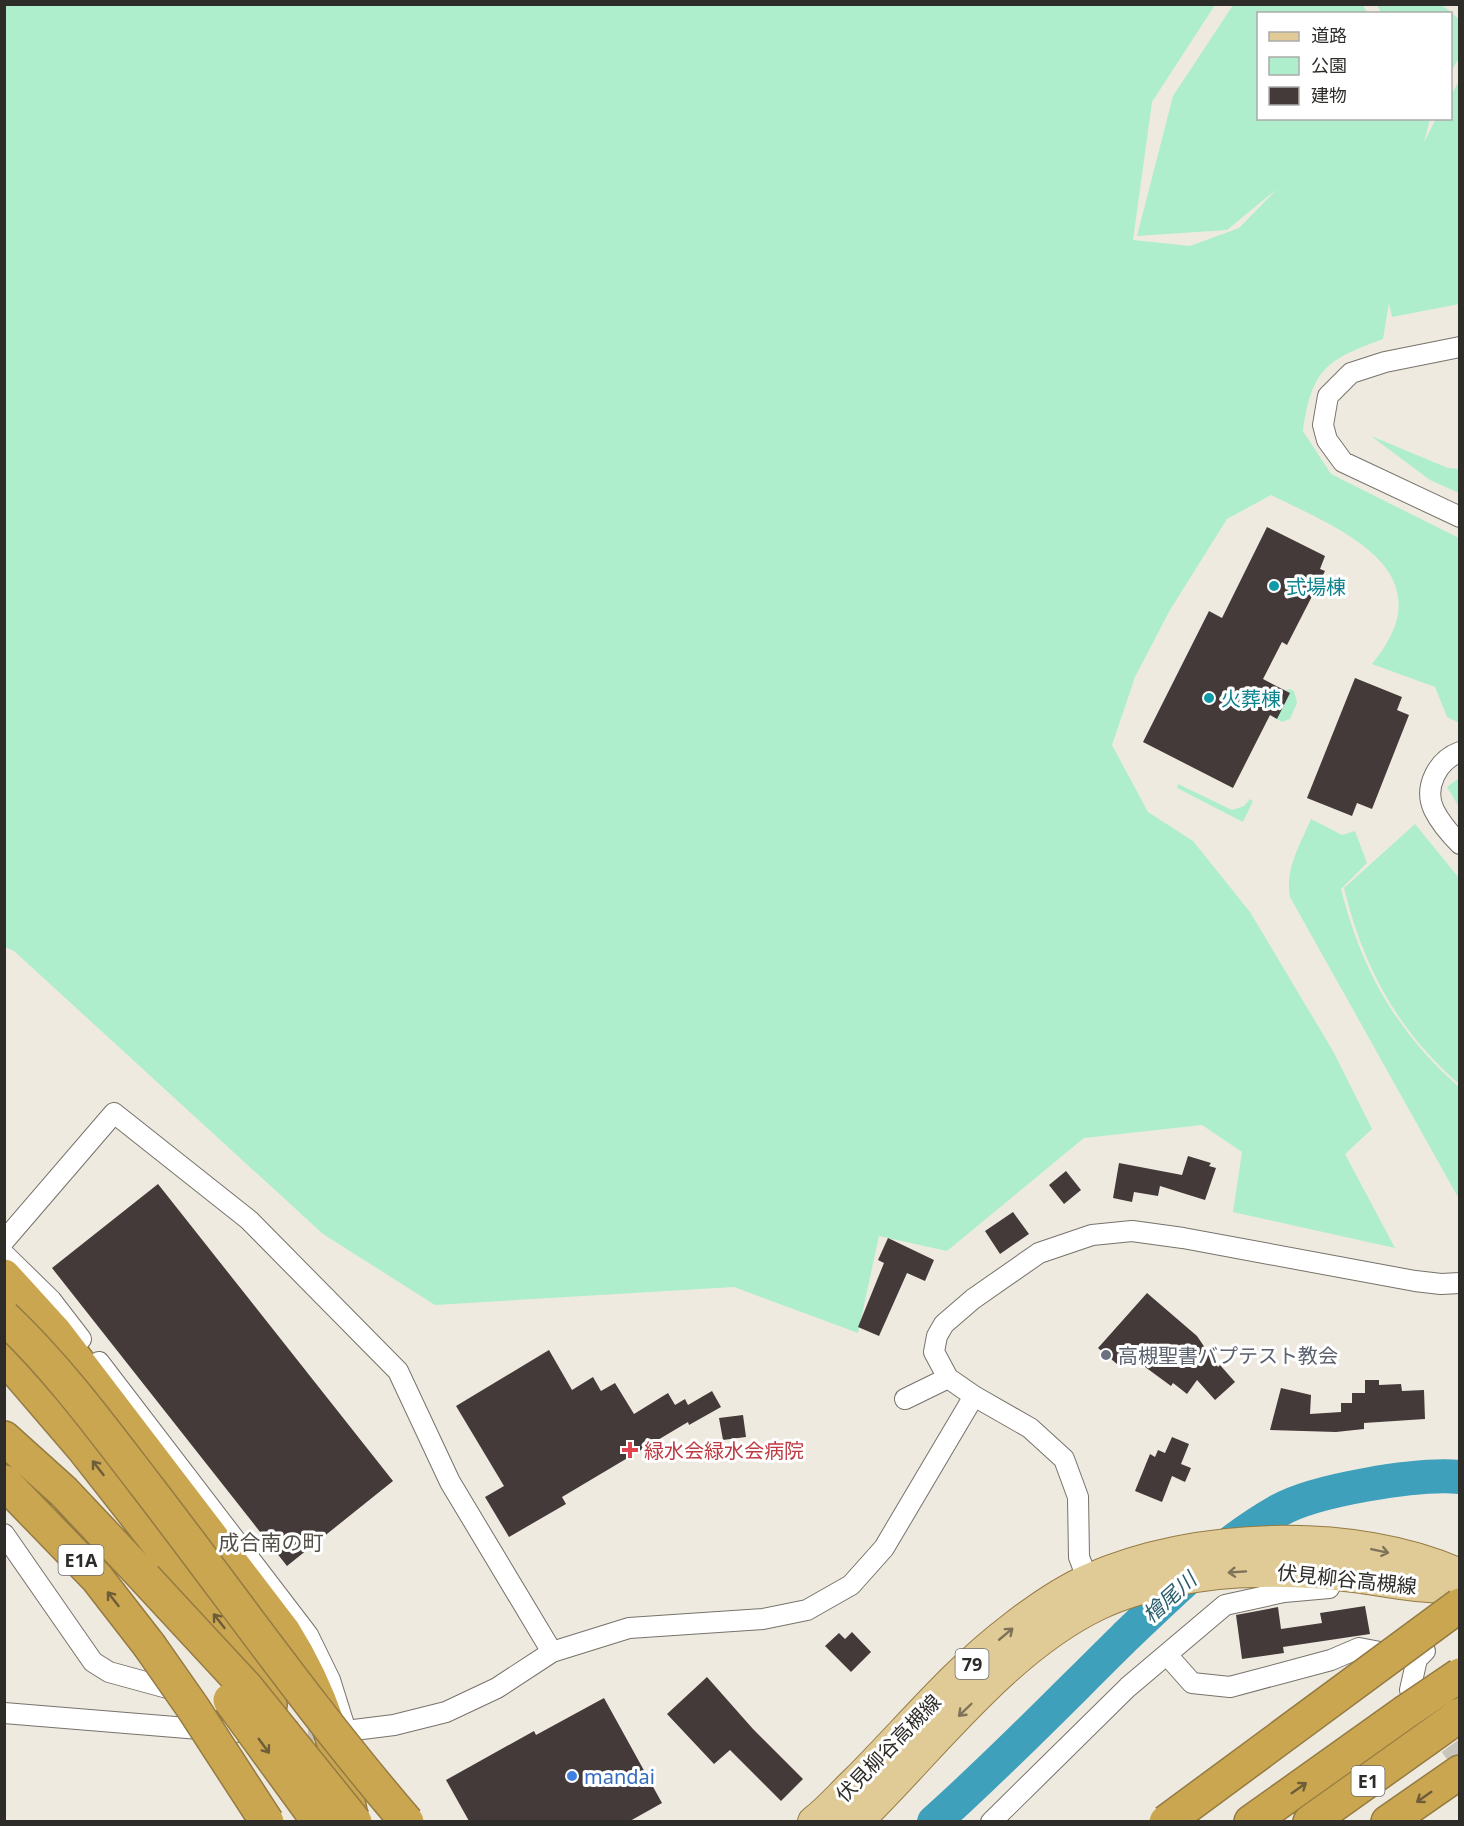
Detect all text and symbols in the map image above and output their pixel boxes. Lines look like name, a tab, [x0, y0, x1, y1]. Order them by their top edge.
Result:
legend	[1257, 12, 1452, 120]
text: 道路	[1311, 23, 1347, 47]
text: 公園	[1311, 53, 1347, 77]
text: 建物	[1311, 83, 1347, 107]
place label: 式場棟	[1286, 573, 1346, 600]
marker: 式場棟	[1267, 579, 1281, 593]
place label: 火葬棟	[1221, 685, 1281, 712]
marker: 火葬棟	[1202, 691, 1216, 705]
place label: 高槻聖書バプテスト教会	[1118, 1342, 1338, 1369]
marker: 高槻聖書バプテスト教会	[1099, 1348, 1113, 1362]
place label: 緑水会緑水会病院	[644, 1437, 804, 1464]
marker: 緑水会緑水会病院	[621, 1441, 639, 1459]
one-way arrow	[92, 1460, 105, 1476]
district label: 成合南の町	[219, 1528, 324, 1556]
road number: E1A	[58, 1545, 104, 1575]
one-way arrow	[1370, 1546, 1389, 1557]
street label: 伏見柳谷高槻線	[1276, 1558, 1418, 1600]
water label: 檜尾川	[1136, 1564, 1203, 1628]
one-way arrow	[1227, 1567, 1247, 1578]
one-way arrow	[107, 1591, 120, 1607]
one-way arrow	[212, 1613, 225, 1629]
one-way arrow	[998, 1627, 1013, 1641]
road number: 79	[956, 1649, 988, 1679]
street label: 伏見柳谷高槻線	[830, 1688, 946, 1808]
one-way arrow	[958, 1702, 973, 1717]
one-way arrow	[258, 1738, 270, 1754]
place label: mandai	[584, 1763, 655, 1790]
road number: E1	[1352, 1766, 1384, 1796]
marker: mandai	[565, 1769, 579, 1783]
one-way arrow	[1290, 1782, 1306, 1794]
one-way arrow	[1416, 1791, 1433, 1803]

